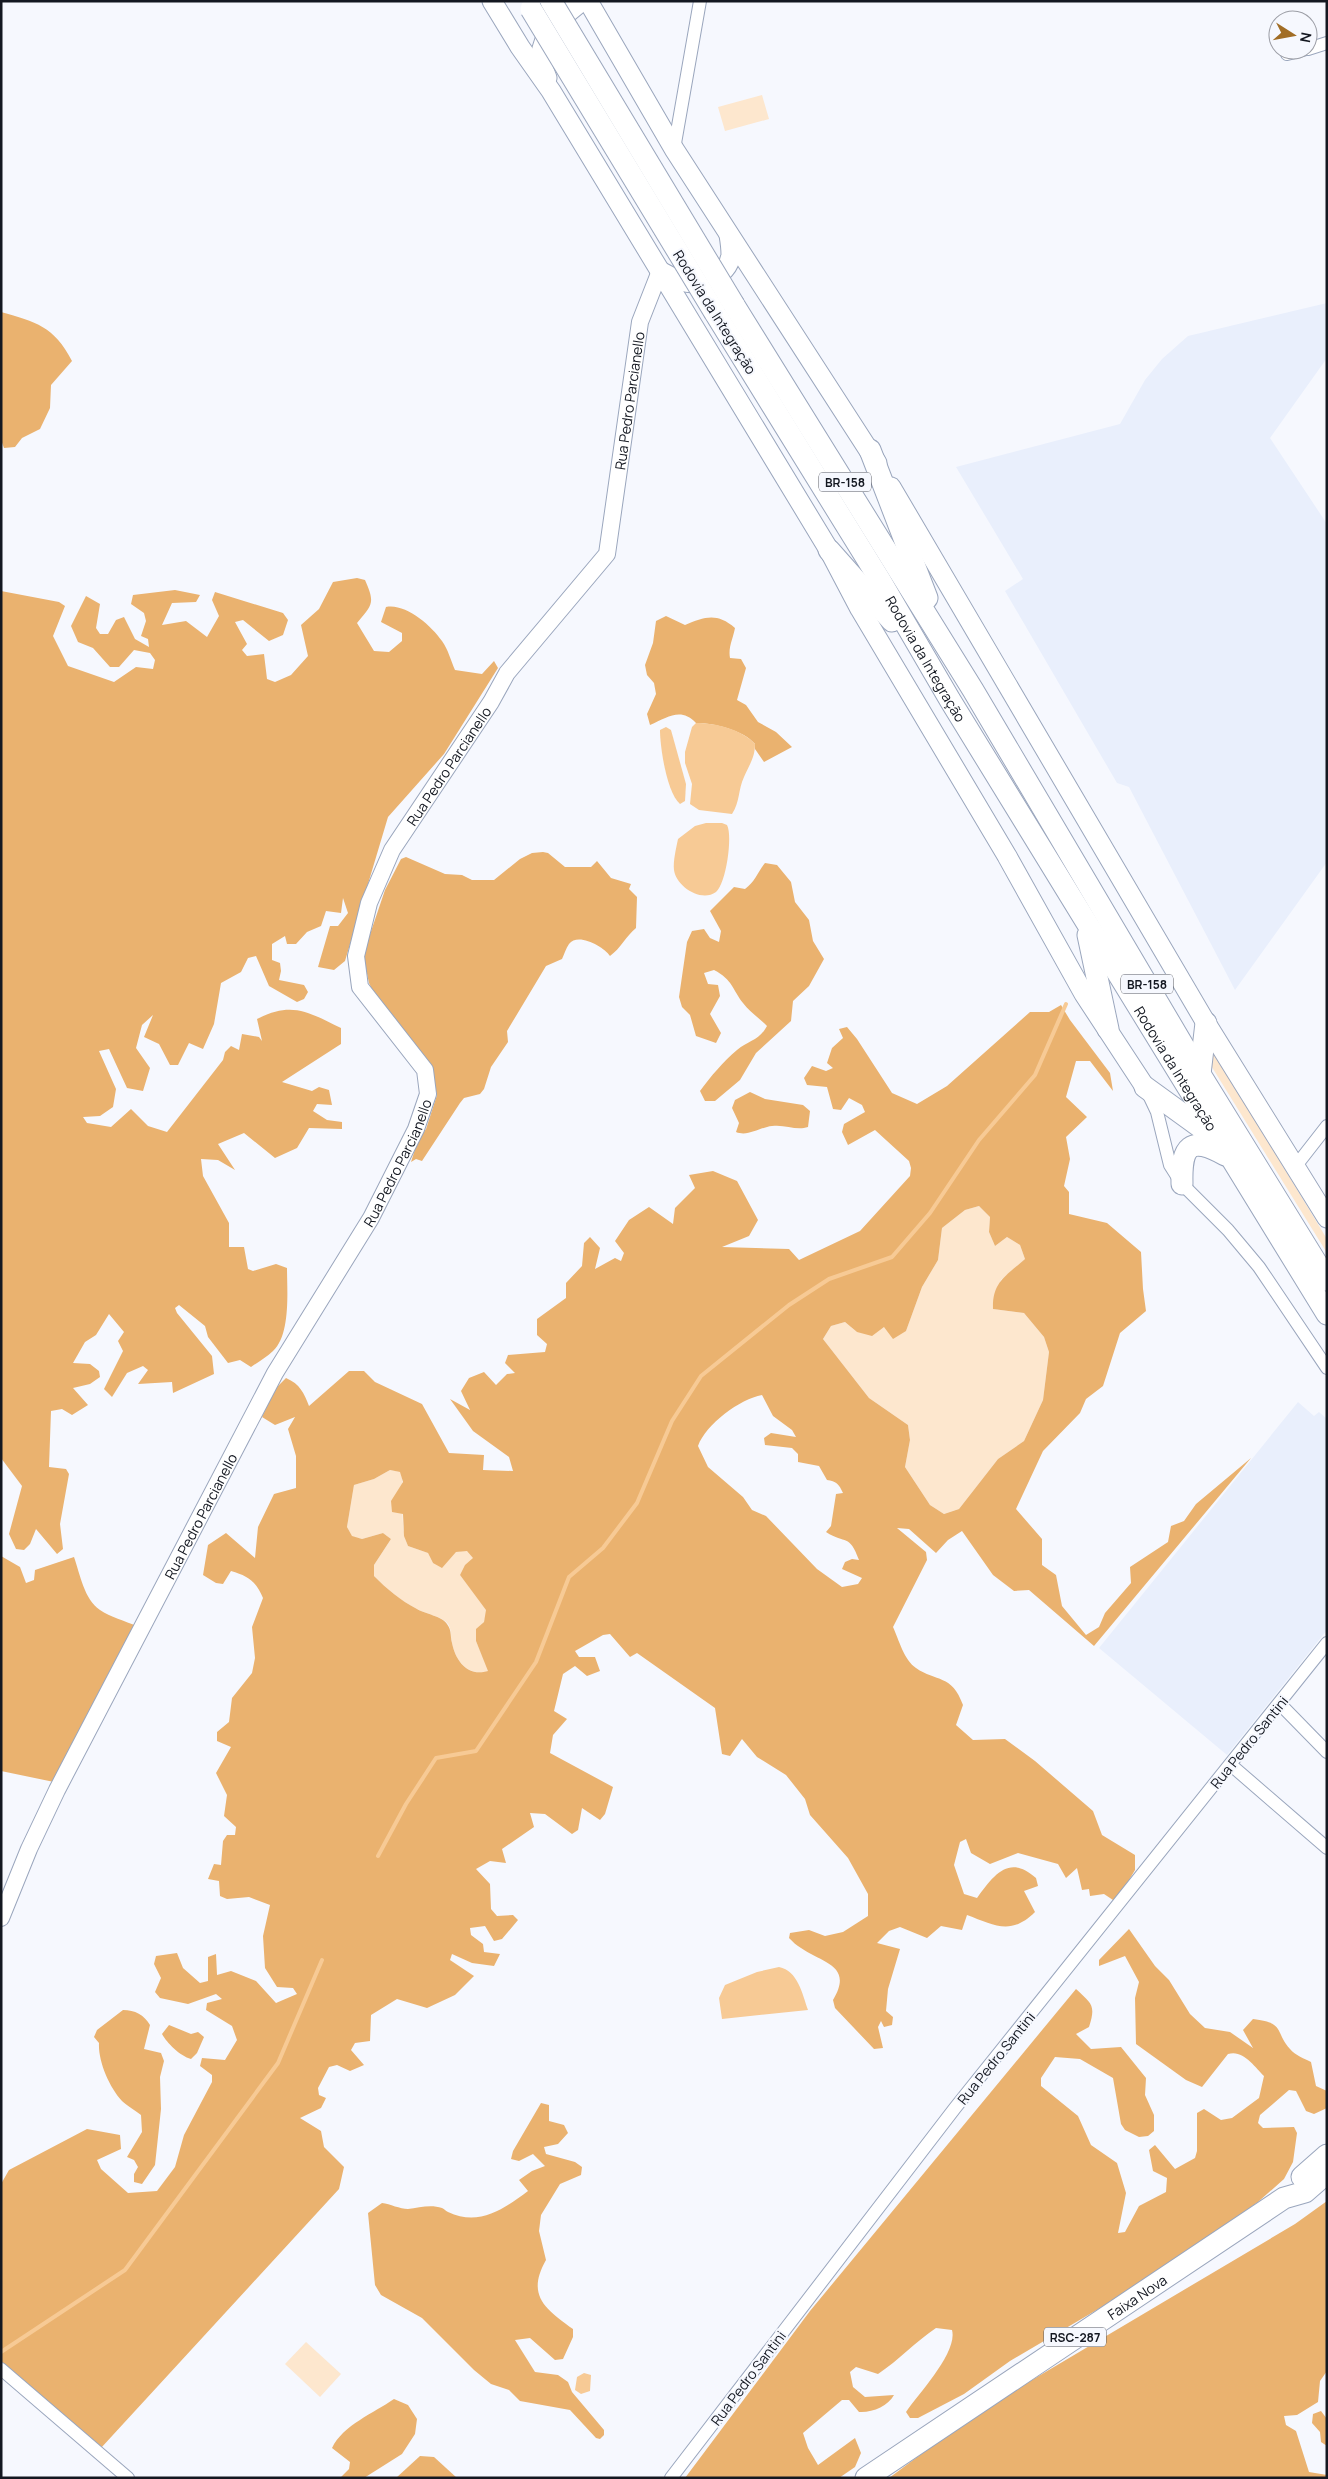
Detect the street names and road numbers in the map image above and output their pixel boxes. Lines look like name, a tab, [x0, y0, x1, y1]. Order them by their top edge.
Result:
street label: Rodovia da Integração	[669, 246, 761, 378]
street label: Rua Pedro Parcianello	[610, 330, 648, 471]
road number: BR-158	[819, 472, 871, 492]
street label: Rodovia da Integração	[882, 592, 971, 725]
street label: Rua Pedro Parcianello	[402, 702, 495, 829]
road number: BR-158	[1121, 974, 1173, 994]
street label: Rodovia da Integração	[1131, 1002, 1222, 1134]
street label: Rua Pedro Parcianello	[359, 1096, 435, 1230]
street label: Rua Pedro Parcianello	[160, 1450, 241, 1582]
street label: Rua Pedro Santini	[1206, 1692, 1292, 1792]
street label: Rua Pedro Santini	[953, 2008, 1039, 2108]
street label: Faixa Nova	[1103, 2270, 1170, 2323]
street label: Rua Pedro Santini	[706, 2327, 790, 2429]
road number: RSC-287	[1044, 2328, 1106, 2346]

